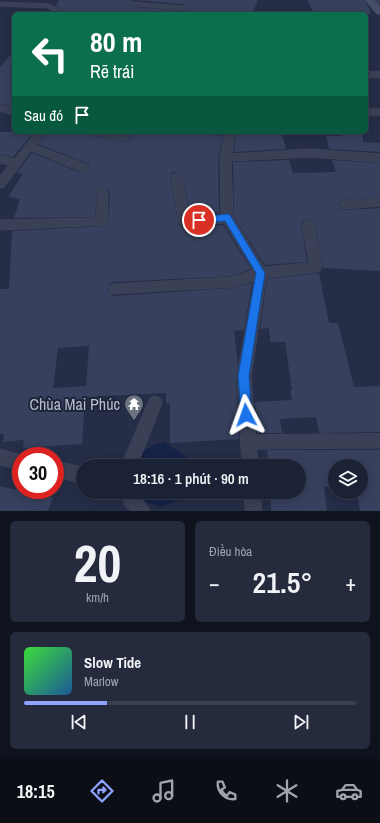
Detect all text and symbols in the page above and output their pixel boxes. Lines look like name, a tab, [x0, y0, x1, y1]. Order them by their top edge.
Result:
text: 80 m	[90, 23, 142, 61]
icon: left	[24, 28, 76, 80]
text: Rẽ trái	[90, 59, 134, 84]
icon: arrive	[71, 104, 93, 126]
text: Sau đó	[24, 105, 63, 126]
pin	[182, 203, 216, 237]
icon: arrive	[188, 209, 210, 231]
place label: Chùa Mai Phúc	[30, 393, 120, 415]
temple icon: Chùa Mai Phúc	[123, 393, 145, 421]
position arrow	[225, 394, 267, 436]
speed limit sign: 30	[12, 447, 64, 499]
map controls	[328, 459, 368, 499]
button: layers	[328, 459, 368, 499]
text: 18:16 · 1 phút · 90 m	[133, 468, 249, 489]
text: 20	[74, 528, 121, 598]
text: Điều hòa	[209, 543, 252, 560]
text: 21.5°	[253, 562, 312, 602]
text: −	[209, 568, 220, 598]
text: +	[345, 568, 356, 598]
text: km/h	[86, 589, 109, 606]
text: Slow Tide	[84, 652, 141, 673]
text: Marlow	[84, 673, 118, 690]
icon: previous	[68, 711, 90, 733]
icon: pause	[179, 711, 201, 733]
icon: next	[290, 711, 312, 733]
icon: directions	[88, 777, 116, 805]
icon: music	[150, 777, 178, 805]
icon: phone	[212, 777, 240, 805]
icon: climate	[273, 777, 301, 805]
icon: car	[335, 777, 363, 805]
text: 18:15	[17, 779, 55, 804]

